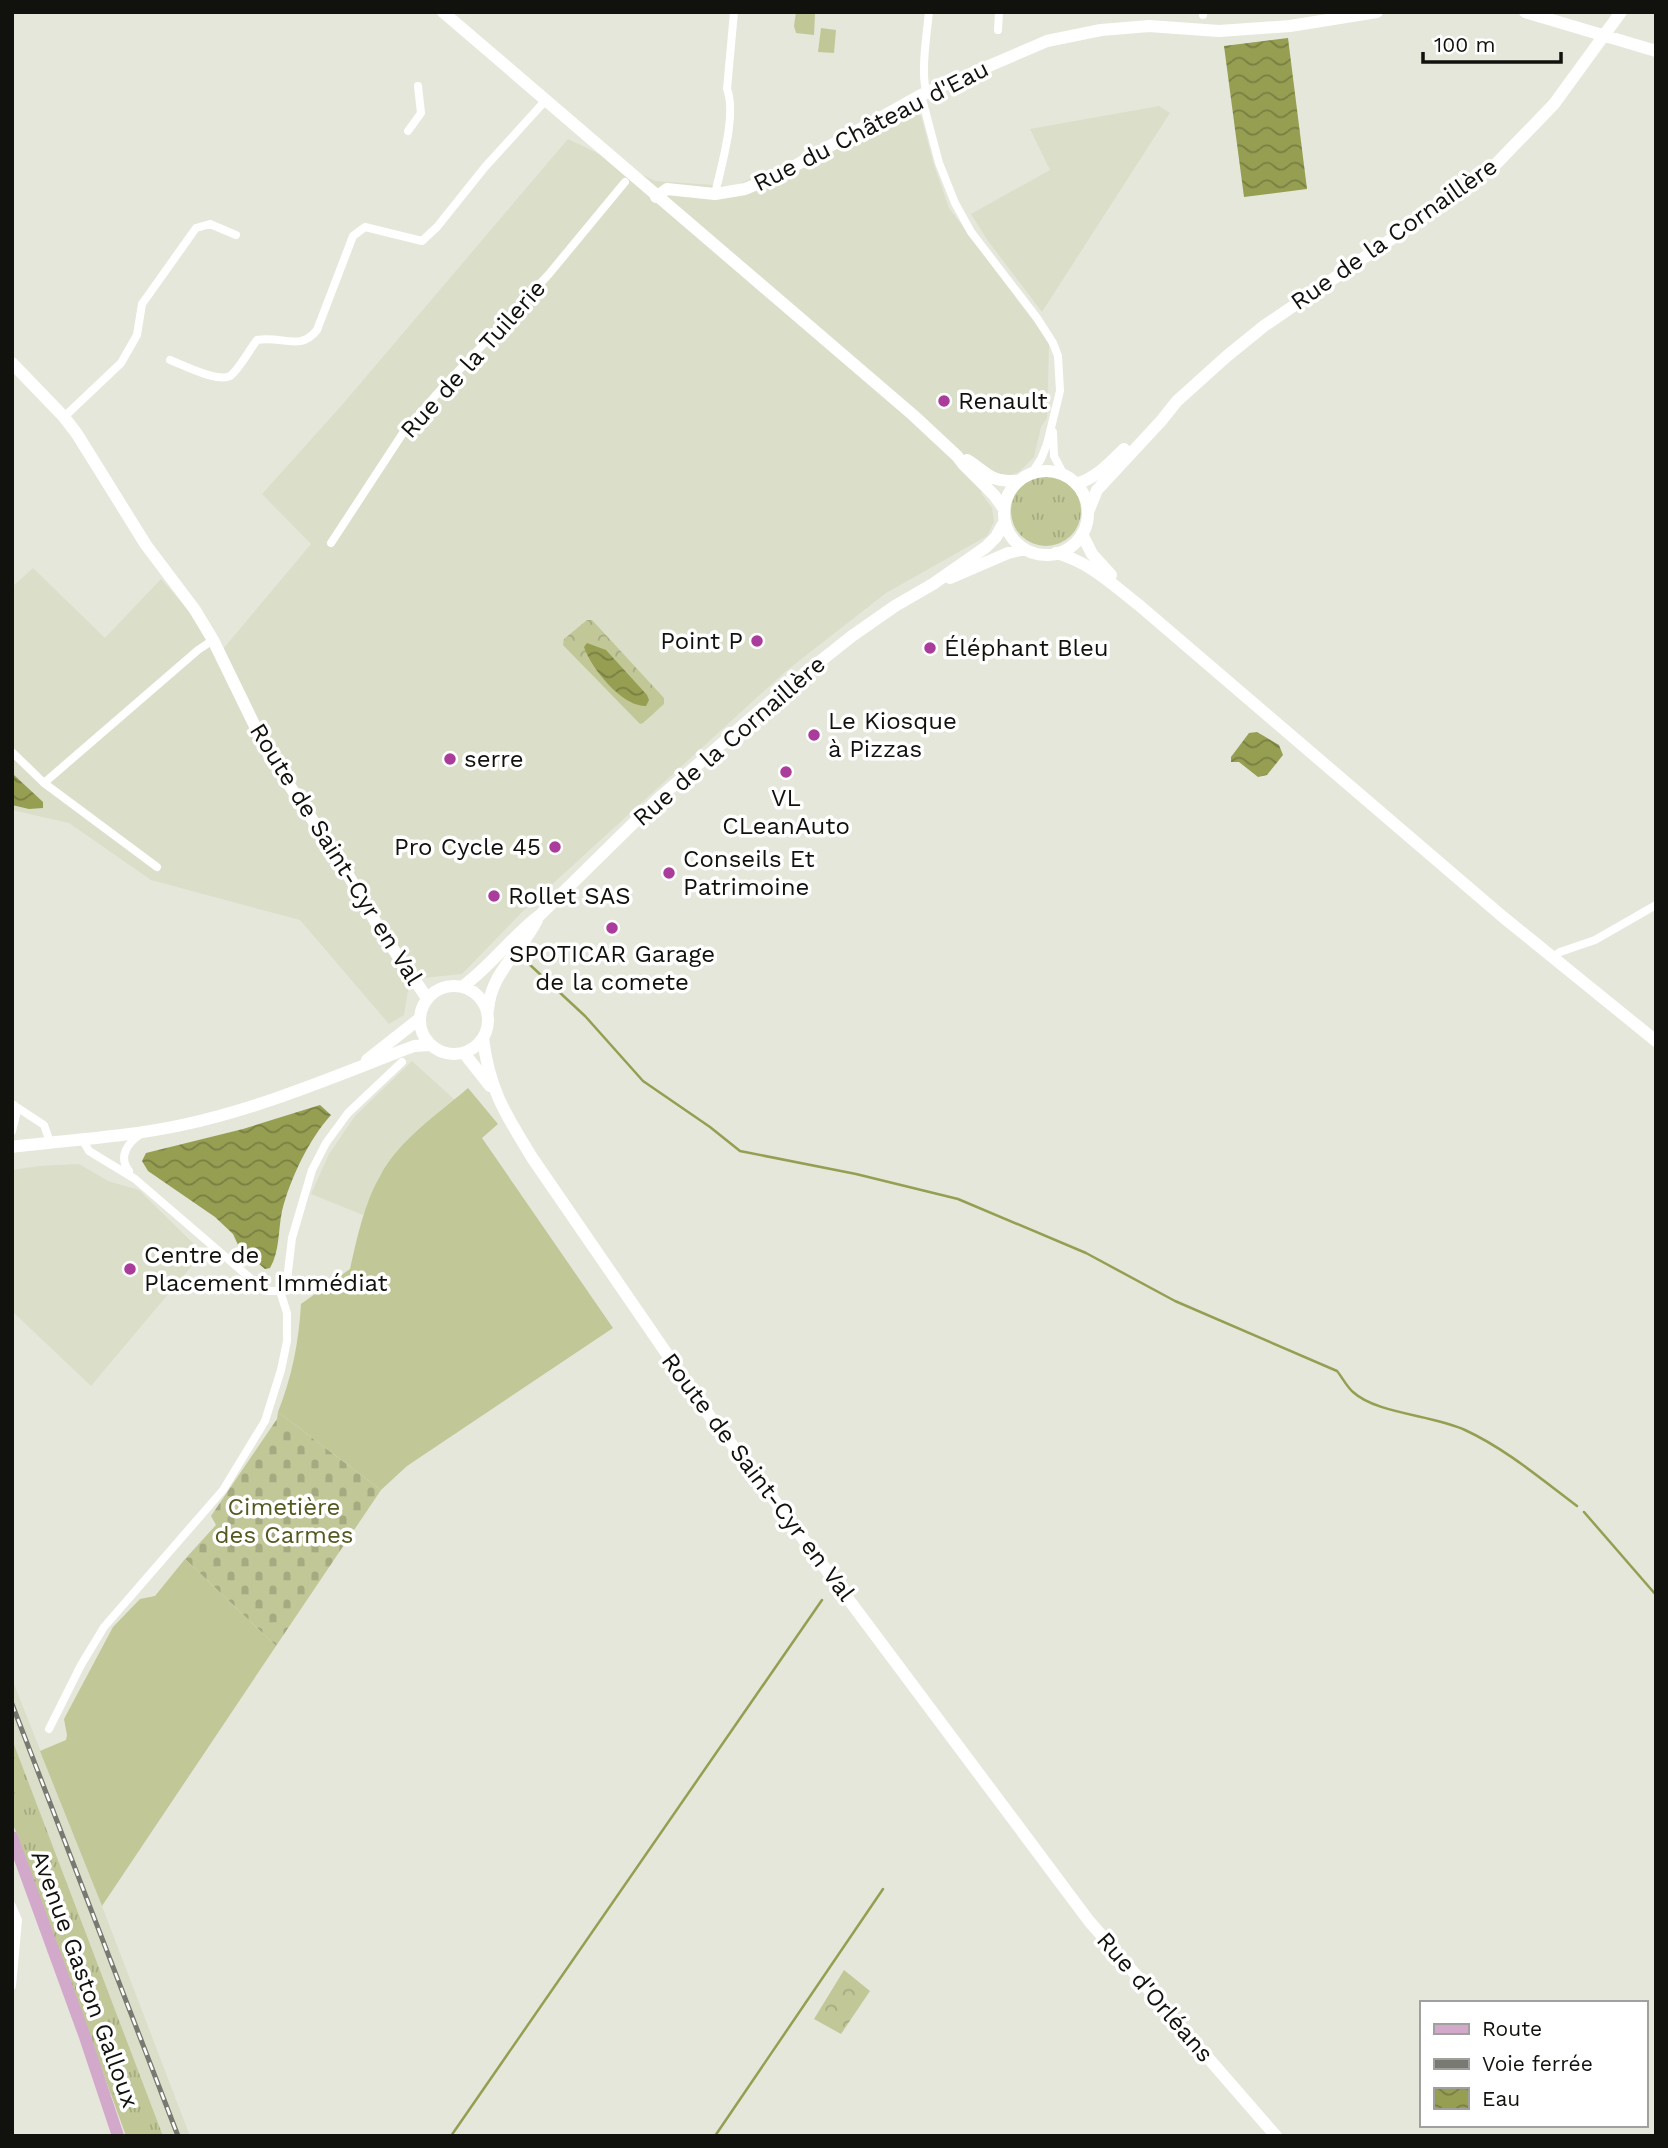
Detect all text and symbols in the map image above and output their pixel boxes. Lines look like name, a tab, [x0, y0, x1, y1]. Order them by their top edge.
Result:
scale bar	[1423, 21, 1561, 65]
text: 100 m	[1434, 32, 1496, 57]
street label: Rue du Château d'Eau	[749, 55, 993, 197]
street label: Rue de la Cornaillère	[1285, 152, 1503, 316]
street label: Rue de la Tuilerie	[395, 274, 551, 444]
place label: Renault	[958, 387, 1048, 415]
marker: Renault	[936, 393, 952, 409]
place label: Point P	[660, 627, 743, 655]
marker: Point P	[749, 633, 765, 649]
place label: Éléphant Bleu	[944, 634, 1109, 662]
marker: Éléphant Bleu	[922, 640, 938, 656]
street label: Rue de la Cornaillère	[627, 650, 831, 832]
place label: Le Kiosque à Pizzas	[828, 707, 957, 763]
street label: Route de Saint-Cyr en Val	[244, 718, 429, 991]
marker: Le Kiosque à Pizzas	[806, 727, 822, 743]
place label: serre	[464, 745, 524, 773]
marker: serre	[442, 751, 458, 767]
marker: VL CLeanAuto	[778, 764, 794, 780]
place label: VL CLeanAuto	[722, 784, 850, 840]
place label: Pro Cycle 45	[394, 833, 541, 861]
marker: Pro Cycle 45	[547, 839, 563, 855]
place label: Conseils Et Patrimoine	[683, 845, 815, 901]
marker: Conseils Et Patrimoine	[661, 865, 677, 881]
place label: Rollet SAS	[508, 882, 631, 910]
marker: Rollet SAS	[486, 888, 502, 904]
marker: SPOTICAR Garage de la comete	[604, 920, 620, 936]
place label: SPOTICAR Garage de la comete	[509, 940, 715, 996]
place label: Centre de Placement Immédiat	[144, 1241, 388, 1297]
marker: Centre de Placement Immédiat	[122, 1261, 138, 1277]
street label: Route de Saint-Cyr en Val	[656, 1348, 861, 1607]
park label: Cimetière des Carmes	[215, 1493, 353, 1549]
street label: Avenue Gaston Galloux	[25, 1846, 145, 2112]
street label: Rue d'Orléans	[1091, 1926, 1219, 2068]
legend	[1420, 2001, 1647, 2127]
text: Route	[1482, 2016, 1542, 2041]
text: Voie ferrée	[1482, 2051, 1593, 2076]
text: Eau	[1482, 2086, 1520, 2111]

